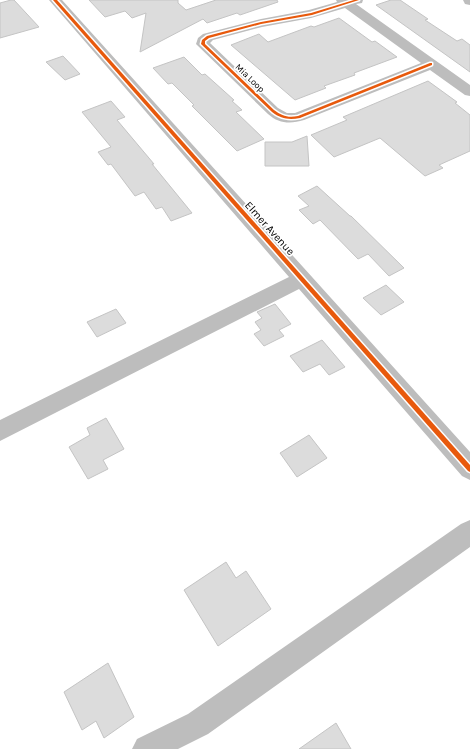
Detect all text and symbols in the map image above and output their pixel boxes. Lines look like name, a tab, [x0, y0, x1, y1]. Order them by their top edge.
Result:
street label: Mia Loop	[233, 62, 267, 94]
street label: Elmer Avenue	[242, 199, 297, 258]

